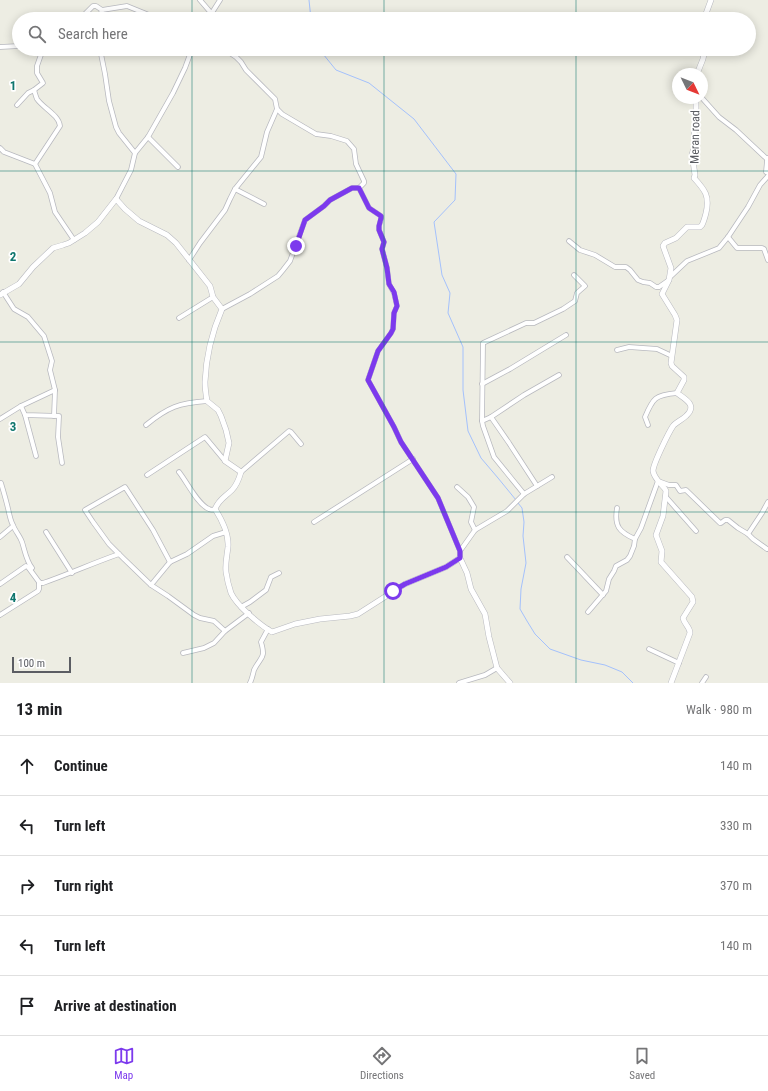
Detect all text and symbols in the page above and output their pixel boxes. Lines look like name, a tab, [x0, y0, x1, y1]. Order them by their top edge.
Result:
search box	[12, 12, 756, 56]
icon: search	[26, 23, 48, 45]
text: Search here	[58, 25, 128, 43]
north arrow	[672, 68, 708, 104]
text: 1	[10, 78, 16, 93]
street label: Meran road	[688, 110, 702, 164]
route end	[287, 237, 305, 255]
text: 2	[10, 249, 17, 264]
text: 3	[10, 419, 16, 434]
route start	[384, 582, 402, 600]
text: 4	[10, 590, 17, 605]
scale bar	[12, 655, 71, 674]
text: 100 m	[18, 657, 45, 670]
text: 13 min	[16, 699, 62, 719]
text: Walk · 980 m	[686, 702, 752, 717]
icon: ahead	[16, 755, 38, 777]
text: Continue	[54, 757, 108, 775]
text: 140 m	[720, 758, 752, 773]
icon: left	[16, 815, 38, 837]
text: Turn left	[54, 817, 105, 835]
text: 330 m	[720, 818, 752, 833]
icon: right	[16, 875, 38, 897]
text: Turn right	[54, 877, 113, 895]
text: 370 m	[720, 878, 752, 893]
icon: left	[16, 935, 38, 957]
text: Turn left	[54, 937, 105, 955]
text: 140 m	[720, 938, 752, 953]
icon: arrive	[16, 995, 38, 1017]
text: Arrive at destination	[54, 997, 177, 1015]
tab: Map	[113, 1045, 135, 1082]
tab: Directions	[360, 1045, 404, 1082]
tab: Saved	[629, 1045, 655, 1082]

